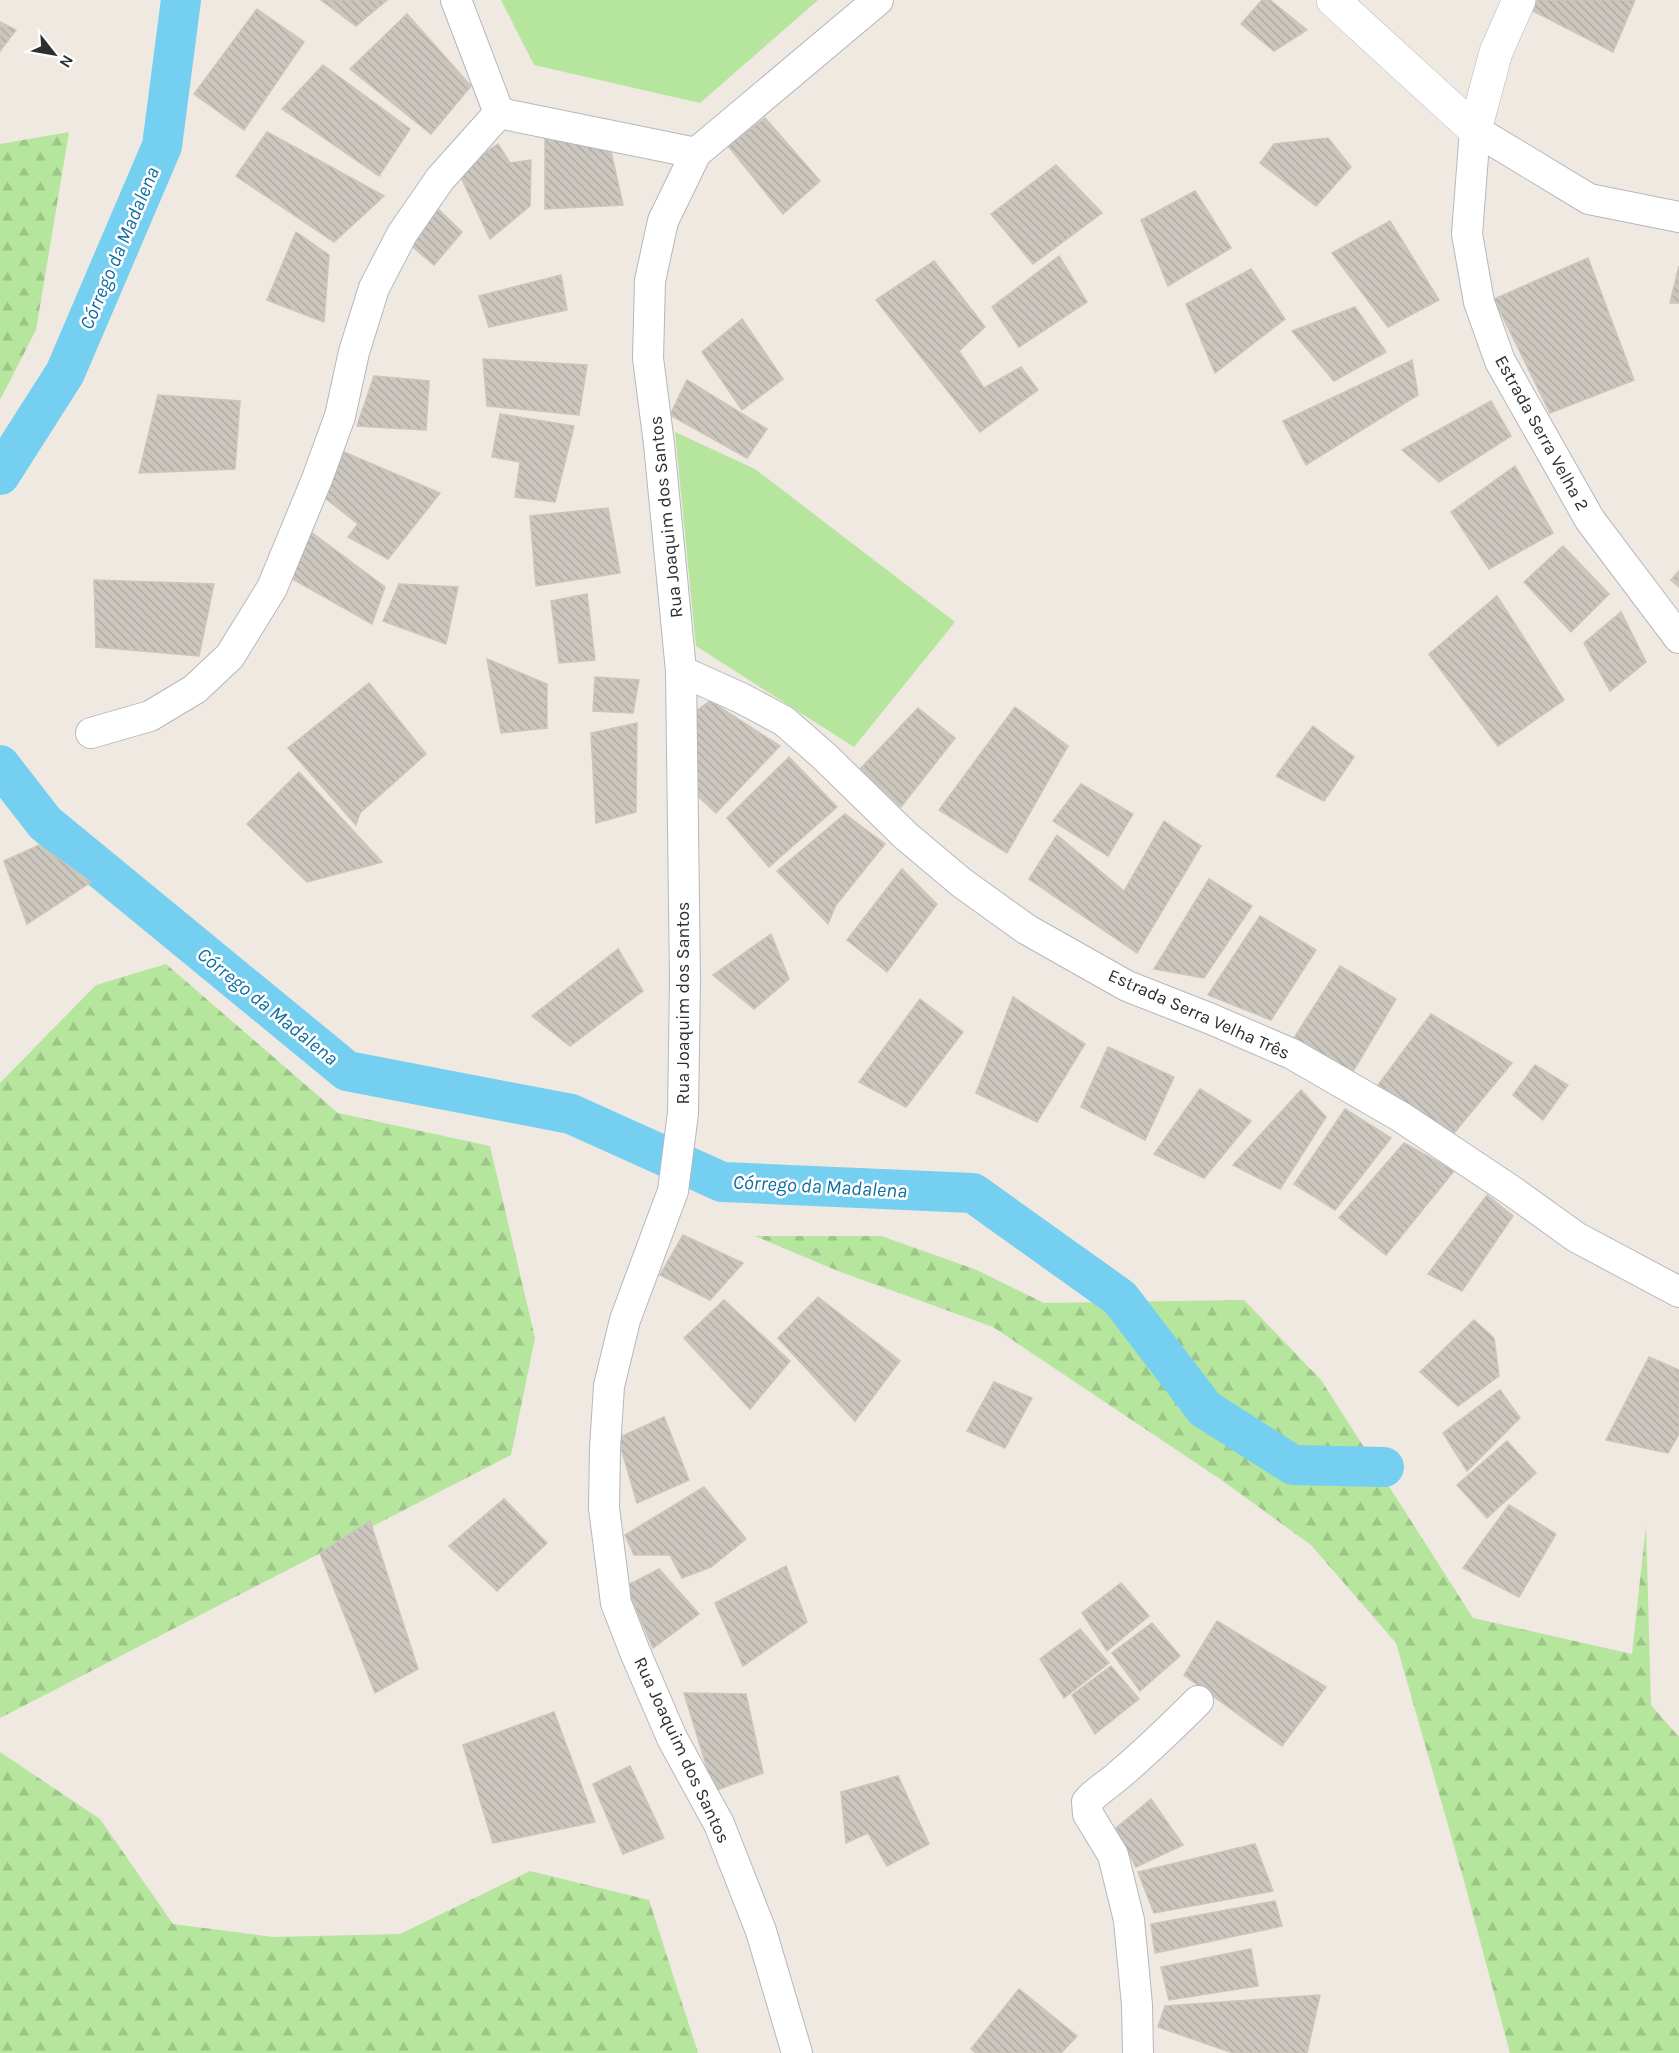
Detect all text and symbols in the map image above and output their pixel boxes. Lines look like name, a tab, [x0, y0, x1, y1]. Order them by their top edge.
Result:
north arrow	[24, 24, 84, 84]
text: N	[55, 52, 78, 71]
water label: Córrego da Madalena	[75, 163, 164, 333]
street label: Estrada Serra Velha 2	[1490, 351, 1594, 515]
street label: Rua Joaquim dos Santos	[644, 415, 688, 619]
street label: Rua Joaquim dos Santos	[672, 902, 694, 1104]
water label: Córrego da Madalena	[193, 943, 343, 1070]
street label: Estrada Serra Velha Três	[1105, 964, 1293, 1064]
water label: Córrego da Madalena	[732, 1170, 908, 1203]
street label: Rua Joaquim dos Santos	[629, 1653, 735, 1847]

